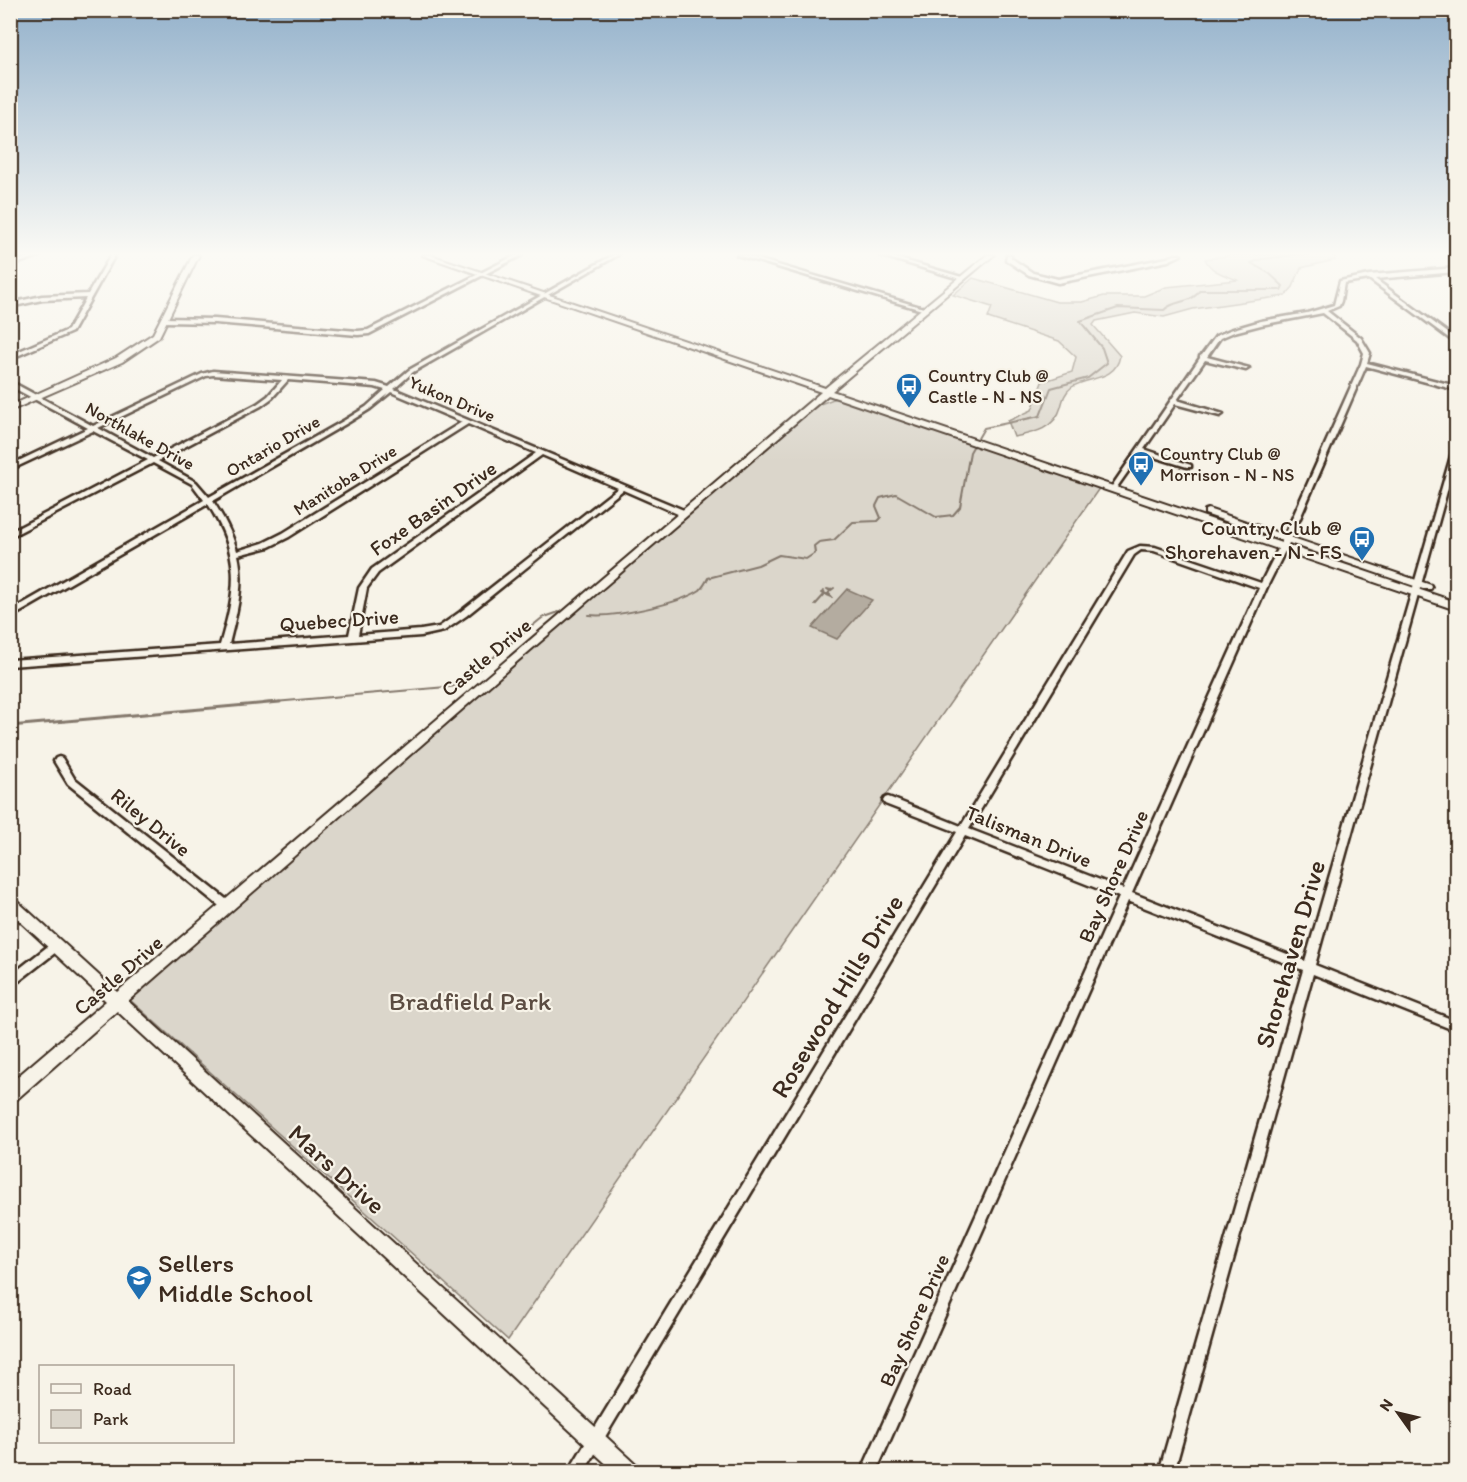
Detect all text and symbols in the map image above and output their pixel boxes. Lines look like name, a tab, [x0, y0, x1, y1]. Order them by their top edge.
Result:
place label: Country Club @ Castle - N - NS	[928, 365, 1049, 408]
street label: Yukon Drive	[406, 371, 498, 427]
bus stop icon: Country Club @ Castle - N - NS	[894, 371, 924, 409]
street label: Northlake Drive	[82, 397, 198, 475]
street label: Ontario Drive	[222, 410, 324, 482]
street label: Manitoba Drive	[289, 439, 401, 521]
place label: Country Club @ Morrison - N - NS	[1160, 443, 1294, 486]
bus stop icon: Country Club @ Morrison - N - NS	[1126, 449, 1156, 487]
street label: Foxe Basin Drive	[365, 455, 501, 561]
place label: Country Club @ Shorehaven - N - FS	[1165, 515, 1342, 564]
bus stop icon: Country Club @ Shorehaven - N - FS	[1347, 524, 1377, 562]
street label: Quebec Drive	[279, 603, 399, 637]
street label: Castle Drive	[436, 612, 536, 702]
street label: Riley Drive	[106, 782, 196, 862]
street label: Talisman Drive	[962, 799, 1096, 873]
street label: Bay Shore Drive	[1073, 806, 1153, 946]
street label: Shorehaven Drive	[1248, 856, 1332, 1052]
street label: Rosewood Hills Drive	[764, 888, 910, 1104]
street label: Castle Drive	[68, 930, 168, 1020]
park label: Bradfield Park	[389, 985, 552, 1017]
street label: Mars Drive	[282, 1117, 392, 1221]
place label: Sellers Middle School	[158, 1247, 313, 1309]
street label: Bay Shore Drive	[874, 1250, 954, 1390]
school or university icon: Sellers Middle School	[124, 1263, 154, 1301]
legend	[39, 1365, 234, 1443]
text: Road	[93, 1378, 132, 1400]
north arrow	[1368, 1383, 1428, 1443]
text: N	[1375, 1395, 1397, 1415]
text: Park	[93, 1408, 128, 1430]

